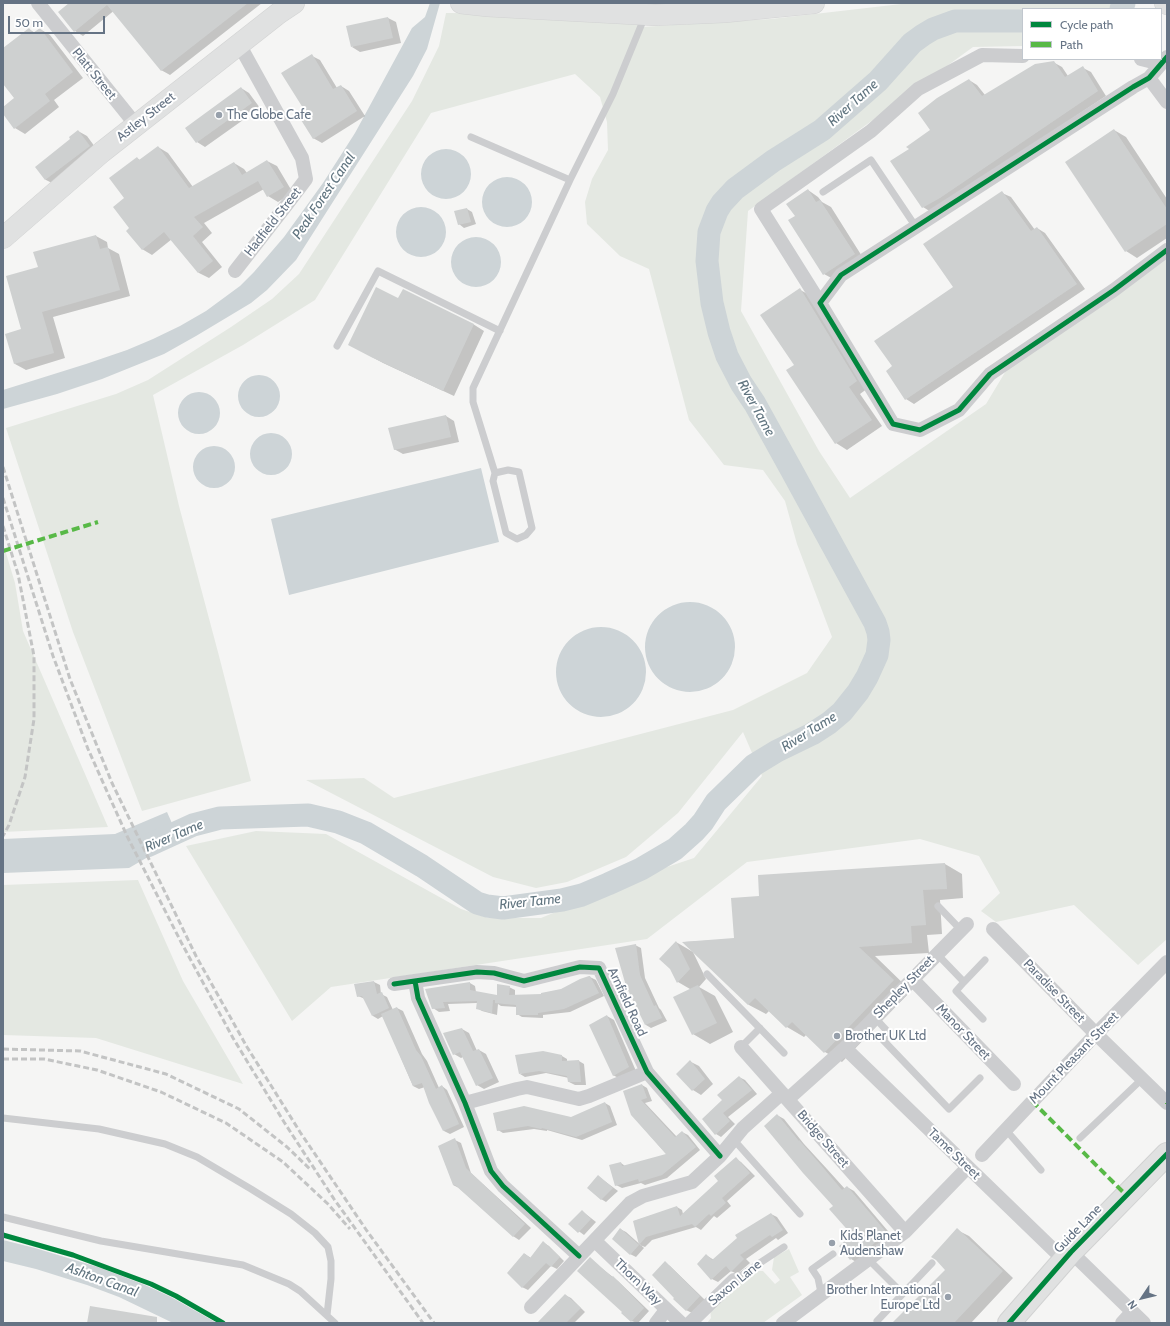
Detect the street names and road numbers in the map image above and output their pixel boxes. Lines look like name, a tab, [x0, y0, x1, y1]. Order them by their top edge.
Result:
street label: Platt Street	[69, 45, 119, 103]
street label: Astley Street	[114, 89, 178, 145]
street label: Hadfield Street	[241, 185, 305, 259]
street label: Shepley Street	[870, 952, 938, 1022]
street label: Paradise Street	[1020, 956, 1088, 1026]
street label: Arnfield Road	[604, 965, 650, 1039]
street label: Manor Street	[933, 1001, 993, 1063]
street label: Mount Pleasant Street	[1026, 1009, 1122, 1107]
street label: Bridge Street	[794, 1107, 852, 1171]
street label: Tame Street	[925, 1125, 983, 1183]
street label: Guide Lane	[1051, 1201, 1105, 1257]
street label: Thorn Way	[611, 1256, 665, 1308]
street label: Saxon Lane	[705, 1257, 765, 1309]

